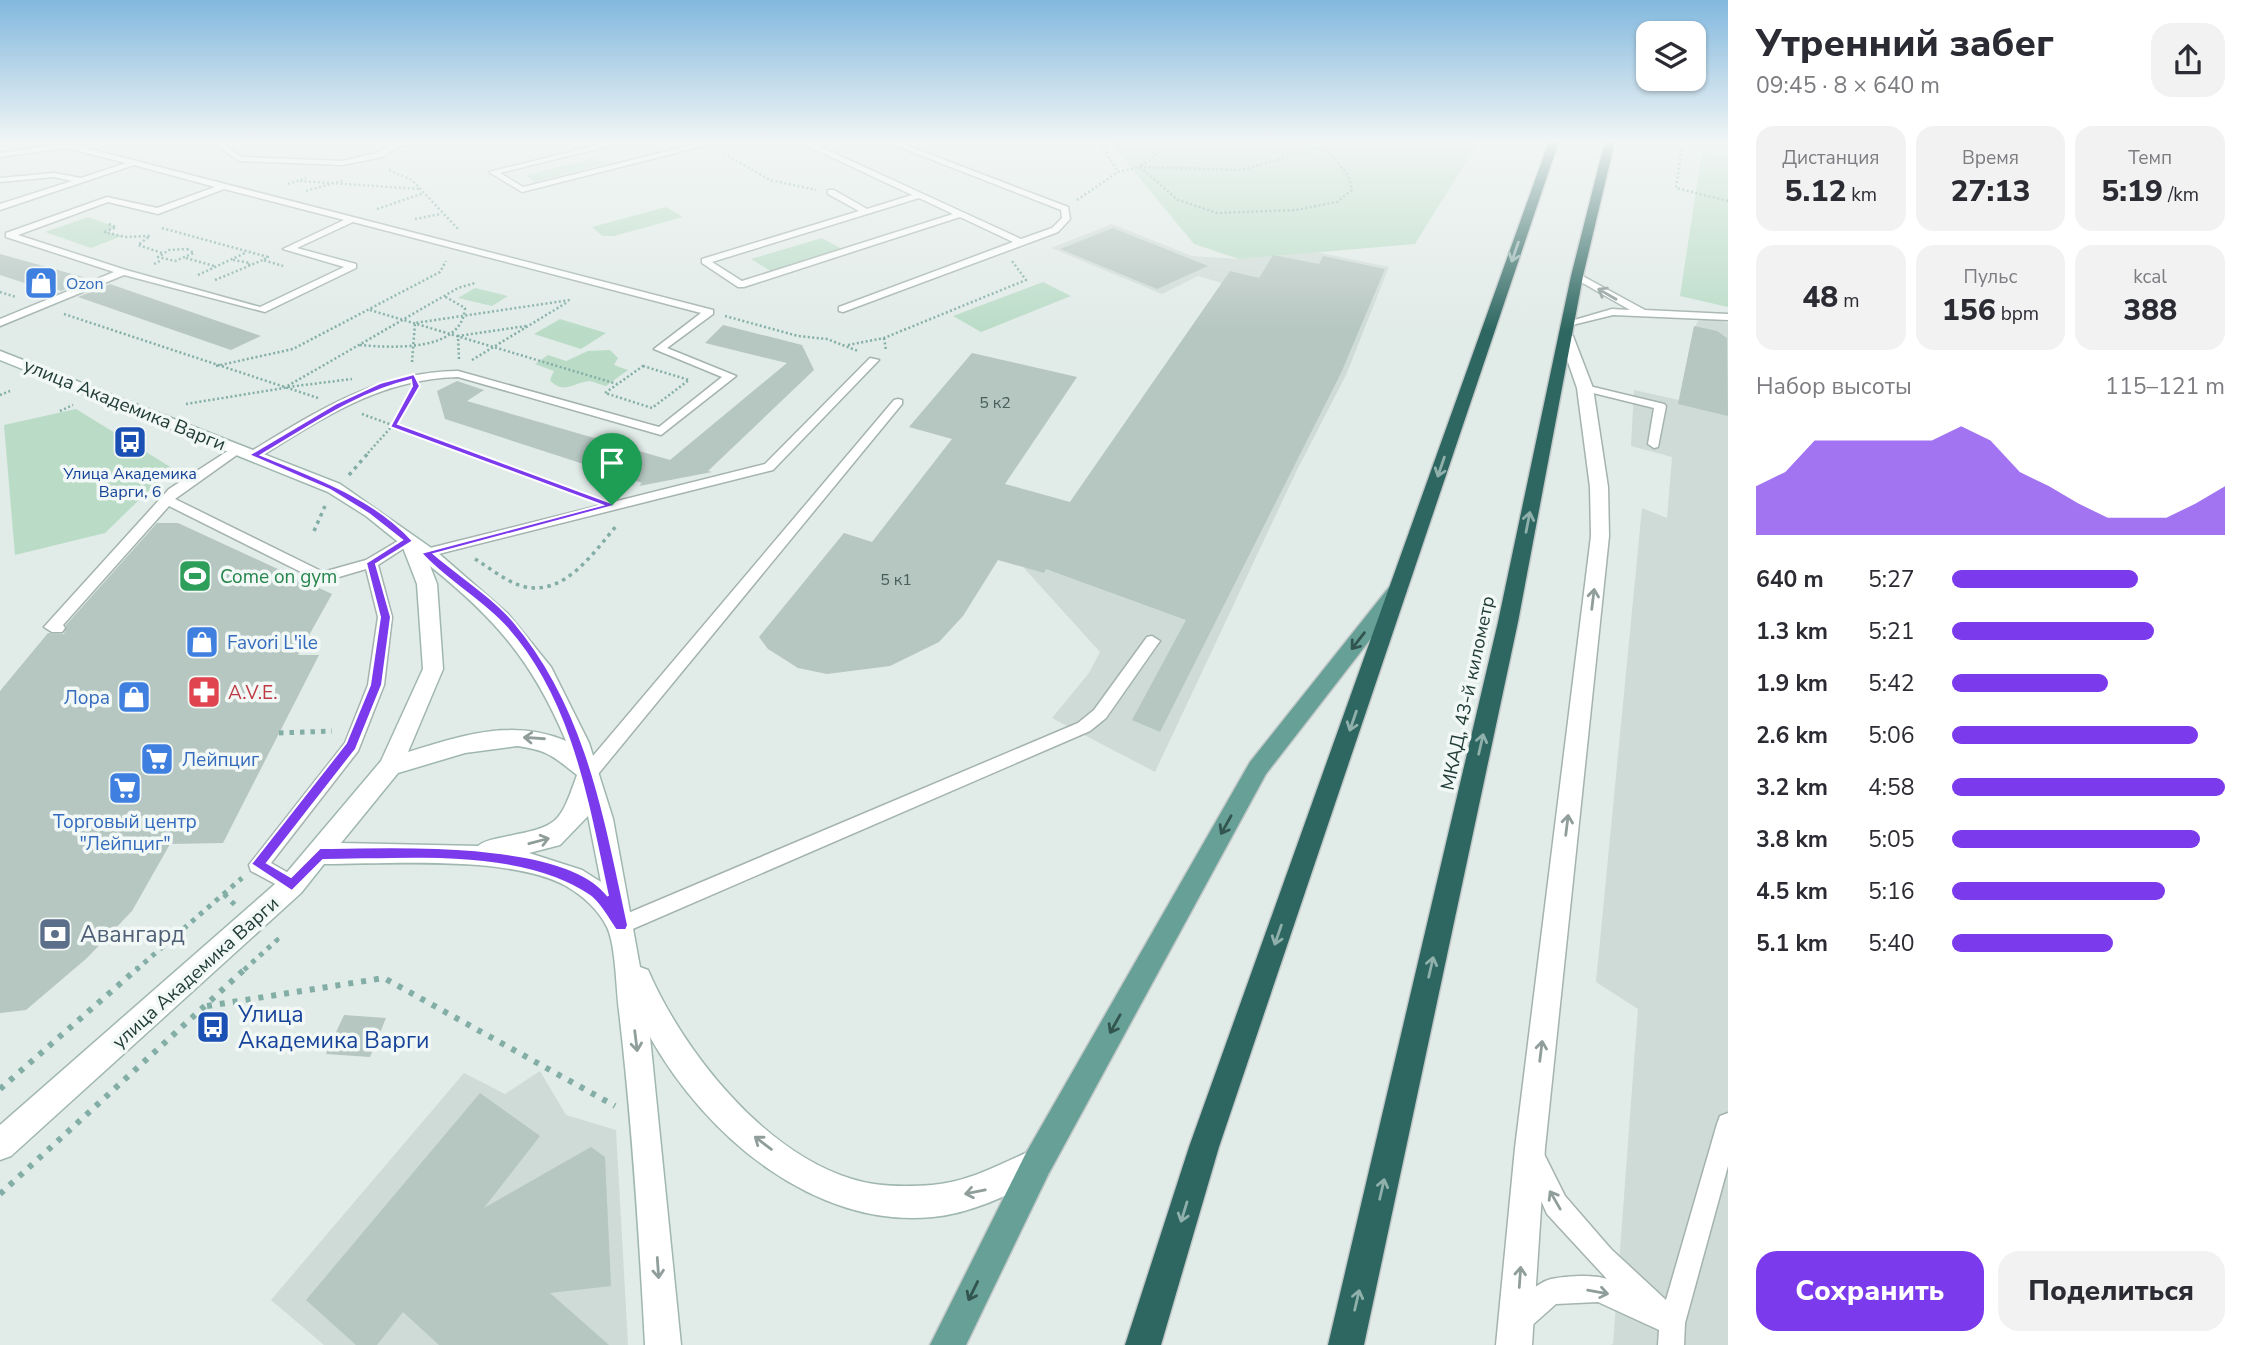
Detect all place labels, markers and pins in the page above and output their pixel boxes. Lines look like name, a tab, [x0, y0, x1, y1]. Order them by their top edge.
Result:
shop icon: Ozon	[22, 264, 60, 302]
place label: Ozon	[66, 273, 104, 295]
bus stop icon: Улица Академика Варги, 6	[111, 423, 149, 461]
pin	[582, 433, 642, 505]
place label: Улица Академика Варги, 6	[62, 463, 197, 503]
sports icon: Come on gym	[176, 557, 214, 595]
place label: Come on gym	[220, 564, 337, 590]
shop icon: Favori L'ile	[183, 623, 221, 661]
place label: Favori L'ile	[227, 630, 318, 656]
pharmacy icon: A.V.E.	[185, 673, 223, 711]
shop icon: Лора	[115, 678, 153, 716]
place label: A.V.E.	[228, 680, 278, 706]
place label: Лора	[64, 685, 110, 711]
supermarket icon: Лейпциг	[138, 740, 176, 778]
place label: Лейпциг	[182, 747, 259, 773]
supermarket icon: Торговый центр "Лейпциг"	[106, 769, 144, 807]
place label: Торговый центр "Лейпциг"	[53, 809, 197, 857]
bank icon: Авангард	[36, 915, 74, 953]
place label: Авангард	[80, 919, 185, 950]
place label: Улица Академика Варги	[237, 999, 429, 1056]
bus stop icon: Улица Академика Варги	[194, 1008, 232, 1046]

